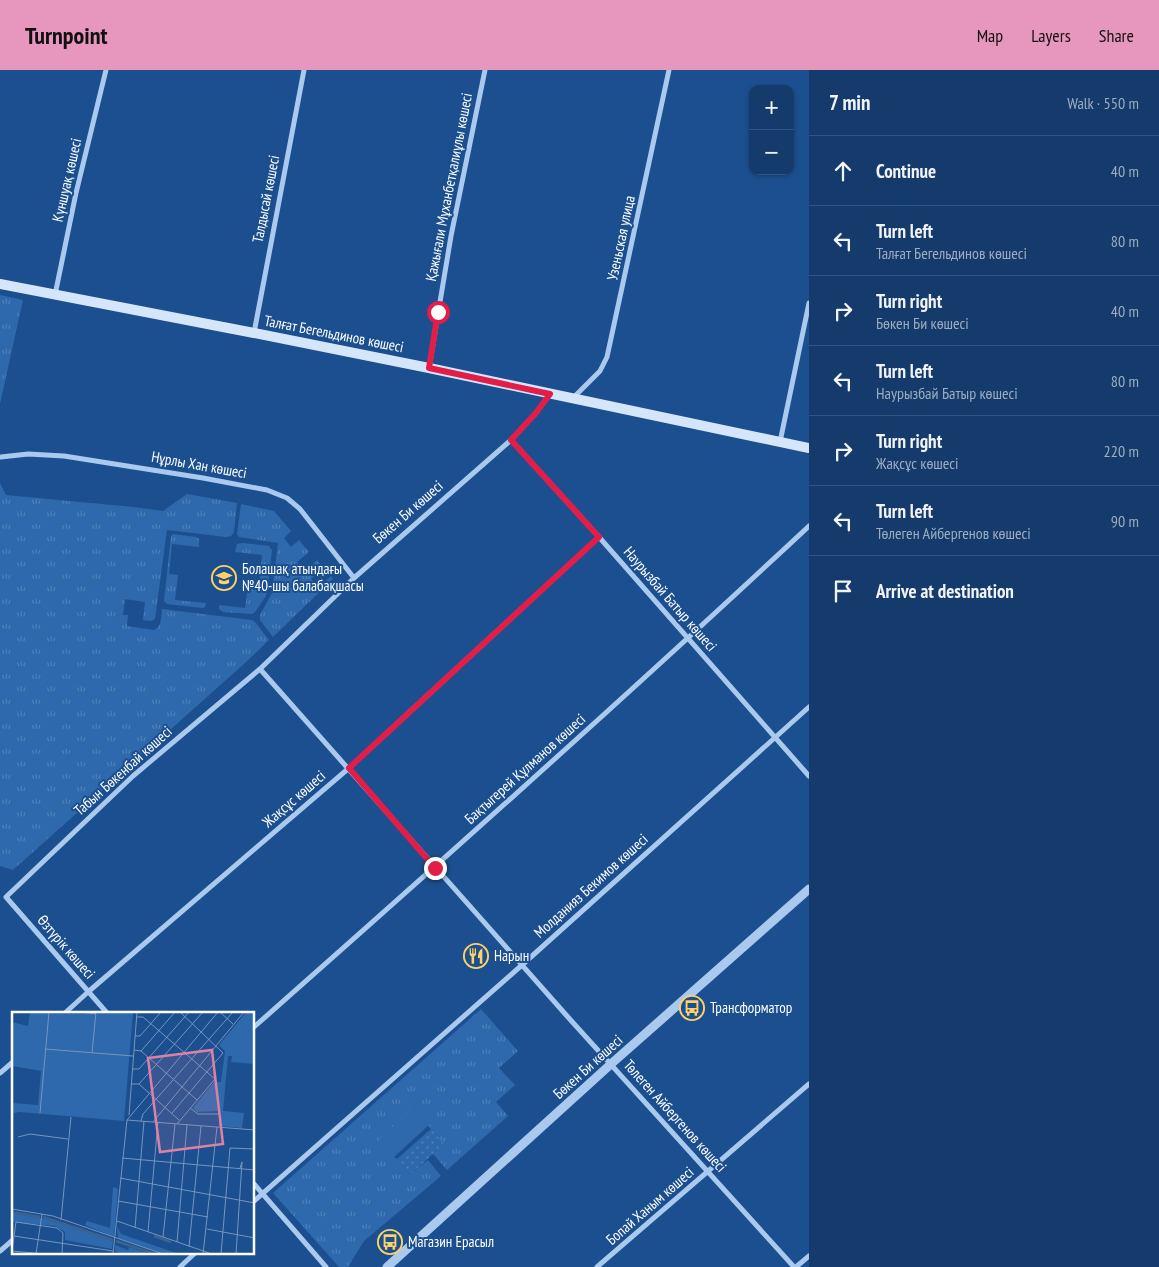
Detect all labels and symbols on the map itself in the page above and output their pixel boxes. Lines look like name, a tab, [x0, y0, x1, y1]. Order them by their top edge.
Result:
street label: Қажығали Мұханбетқалиұлы көшесі	[421, 91, 476, 283]
street label: Күншуақ көшесі	[48, 136, 85, 224]
street label: Талдысай көшесі	[248, 153, 283, 244]
street label: Узеньская улица	[602, 194, 639, 282]
route start	[427, 301, 450, 324]
street label: Талғат Бегельдинов көшесі	[263, 311, 405, 356]
street label: Нұрлы Хан көшесі	[150, 447, 248, 482]
street label: Бөкен Би көшесі	[369, 476, 447, 547]
street label: Наурызбай Батыр көшесі	[620, 542, 721, 655]
place label: Болашақ атындағы №40-шы балабақшасы	[242, 559, 364, 595]
school or university icon: Болашақ атындағы №40-шы балабақшасы	[211, 565, 237, 591]
street label: Бақтыгерей Құлманов көшесі	[460, 709, 589, 828]
street label: Табын Бөкенбай көшесі	[70, 722, 176, 820]
street label: Жақсұс көшесі	[258, 766, 329, 832]
street label: Молданияз Бекимов көшесі	[530, 830, 652, 942]
route end	[424, 857, 447, 880]
street label: Өзтүрік көшесі	[33, 911, 99, 983]
restaurant icon: Нарын	[463, 943, 489, 969]
place label: Нарын	[494, 946, 529, 965]
bus stop icon: Трансформатор	[679, 995, 705, 1021]
place label: Трансформатор	[710, 998, 792, 1017]
inset map	[12, 1012, 255, 1254]
street label: Бөкен Би көшесі	[549, 1030, 626, 1103]
street label: Төлеген Айбергенов көшесі	[620, 1055, 731, 1176]
street label: Бопай Ханым көшесі	[602, 1162, 697, 1249]
bus stop icon: Магазин Ерасыл	[377, 1229, 403, 1255]
place label: Магазин Ерасыл	[408, 1232, 494, 1251]

